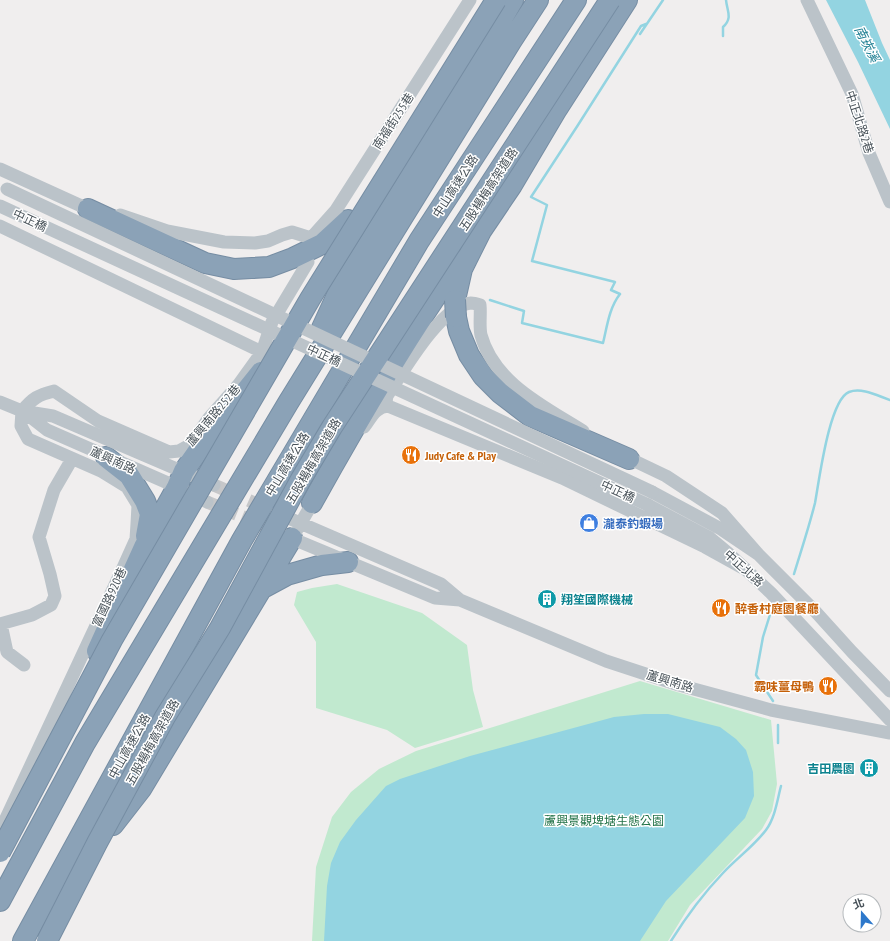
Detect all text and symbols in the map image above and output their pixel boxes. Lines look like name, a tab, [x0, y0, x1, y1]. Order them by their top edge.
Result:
water label: 南崁溪	[851, 23, 884, 67]
street label: 中正北路2巷	[843, 89, 877, 155]
street label: 南福街255巷	[369, 90, 417, 152]
street label: 五股楊梅高架道路	[456, 145, 520, 233]
street label: 中山高速公路	[429, 152, 481, 220]
street label: 中正橋	[11, 206, 49, 234]
street label: 中正橋	[305, 341, 343, 369]
street label: 蘆興南路252巷	[183, 381, 243, 449]
street label: 五股楊梅高架道路	[283, 416, 343, 506]
street label: 中山高速公路	[262, 429, 312, 499]
street label: 蘆興南路	[88, 443, 138, 477]
restaurant icon: Judy Cafe & Play	[400, 444, 422, 466]
place label: Judy Cafe & Play	[424, 448, 496, 463]
street label: 中正橋	[599, 477, 637, 505]
shop icon: 瀧泰釣蝦場	[578, 512, 600, 534]
place label: 瀧泰釣蝦場	[603, 516, 663, 531]
street label: 中正北路	[721, 546, 767, 590]
street label: 富國路920巷	[89, 565, 129, 629]
building icon: 翔笙國際機械	[536, 588, 558, 610]
place label: 翔笙國際機械	[561, 592, 633, 607]
restaurant icon: 醉香村庭園餐廳	[710, 597, 732, 619]
place label: 醉香村庭園餐廳	[735, 601, 819, 616]
street label: 蘆興南路	[645, 667, 695, 695]
restaurant icon: 霸味薑母鴨	[817, 675, 839, 697]
place label: 霸味薑母鴨	[754, 679, 814, 694]
street label: 五股楊梅高架道路	[122, 696, 182, 788]
street label: 中山高速公路	[105, 711, 153, 781]
building icon: 吉田農園	[858, 757, 880, 779]
place label: 吉田農園	[807, 761, 855, 776]
park label: 蘆興景觀埤塘生態公園	[544, 813, 664, 828]
north arrow	[842, 893, 882, 933]
text: 北	[851, 895, 866, 912]

